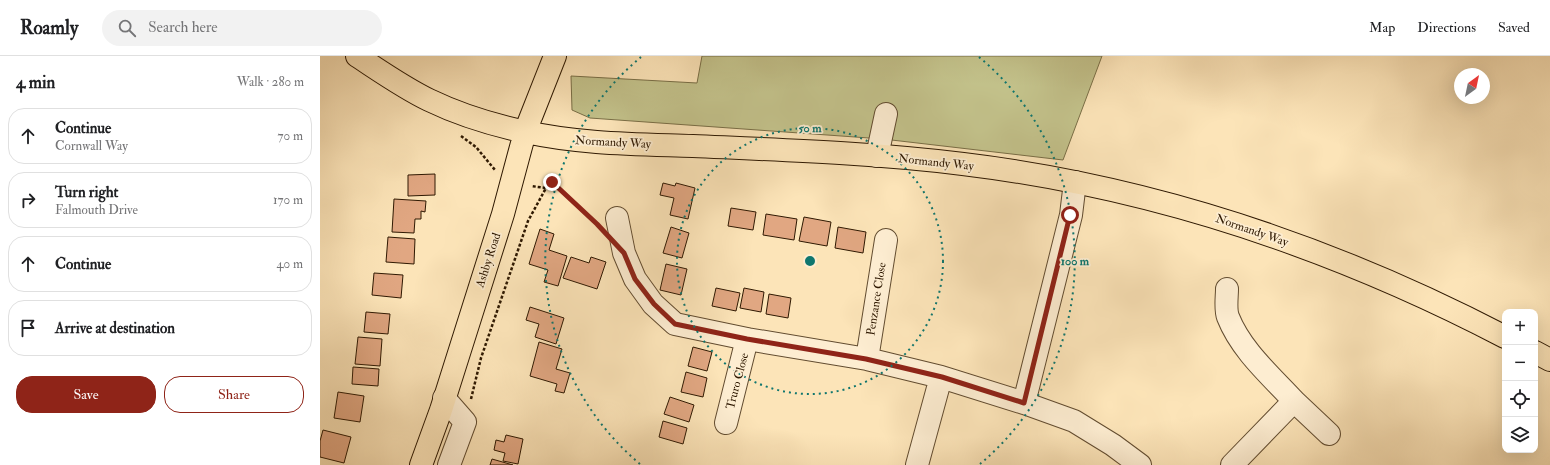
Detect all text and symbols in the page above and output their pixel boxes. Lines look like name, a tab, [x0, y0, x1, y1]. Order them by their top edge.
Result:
search box	[102, 10, 382, 46]
text: Roamly	[20, 16, 78, 40]
icon: search	[116, 17, 138, 39]
text: Search here	[148, 18, 218, 37]
text: Map	[1369, 19, 1395, 36]
text: Directions	[1417, 19, 1476, 36]
text: Saved	[1498, 19, 1530, 36]
north arrow	[1454, 68, 1490, 104]
text: 4 min	[16, 72, 55, 93]
text: Walk · 280 m	[237, 74, 304, 90]
text: Continue	[55, 119, 111, 138]
text: 50 m	[798, 121, 822, 136]
icon: ahead	[17, 125, 39, 147]
text: 70 m	[278, 128, 303, 144]
street label: Normandy Way	[575, 133, 652, 152]
text: Cornwall Way	[55, 138, 128, 154]
street label: Normandy Way	[897, 151, 975, 174]
route end	[543, 173, 561, 191]
text: Turn right	[55, 183, 118, 202]
icon: right	[17, 189, 39, 211]
text: 170 m	[273, 192, 303, 208]
text: Falmouth Drive	[55, 202, 138, 218]
route start	[1061, 206, 1079, 224]
street label: Normandy Way	[1213, 211, 1291, 250]
street label: Ashby Road	[472, 231, 504, 290]
icon: ahead	[17, 253, 39, 275]
centre of rings	[803, 254, 817, 268]
text: 100 m	[1061, 254, 1090, 269]
text: Continue	[55, 255, 111, 274]
text: 40 m	[277, 256, 303, 272]
street label: Penzance Close	[863, 261, 890, 337]
map controls	[1502, 309, 1538, 453]
button: +	[1502, 309, 1538, 345]
icon: arrive	[17, 317, 39, 339]
text: Arrive at destination	[55, 319, 175, 338]
button: −	[1502, 345, 1538, 381]
street label: Truro Close	[723, 351, 752, 411]
button: Save	[16, 376, 156, 413]
button: Share	[164, 376, 304, 413]
button: locate	[1502, 381, 1538, 417]
button: layers	[1502, 417, 1538, 453]

